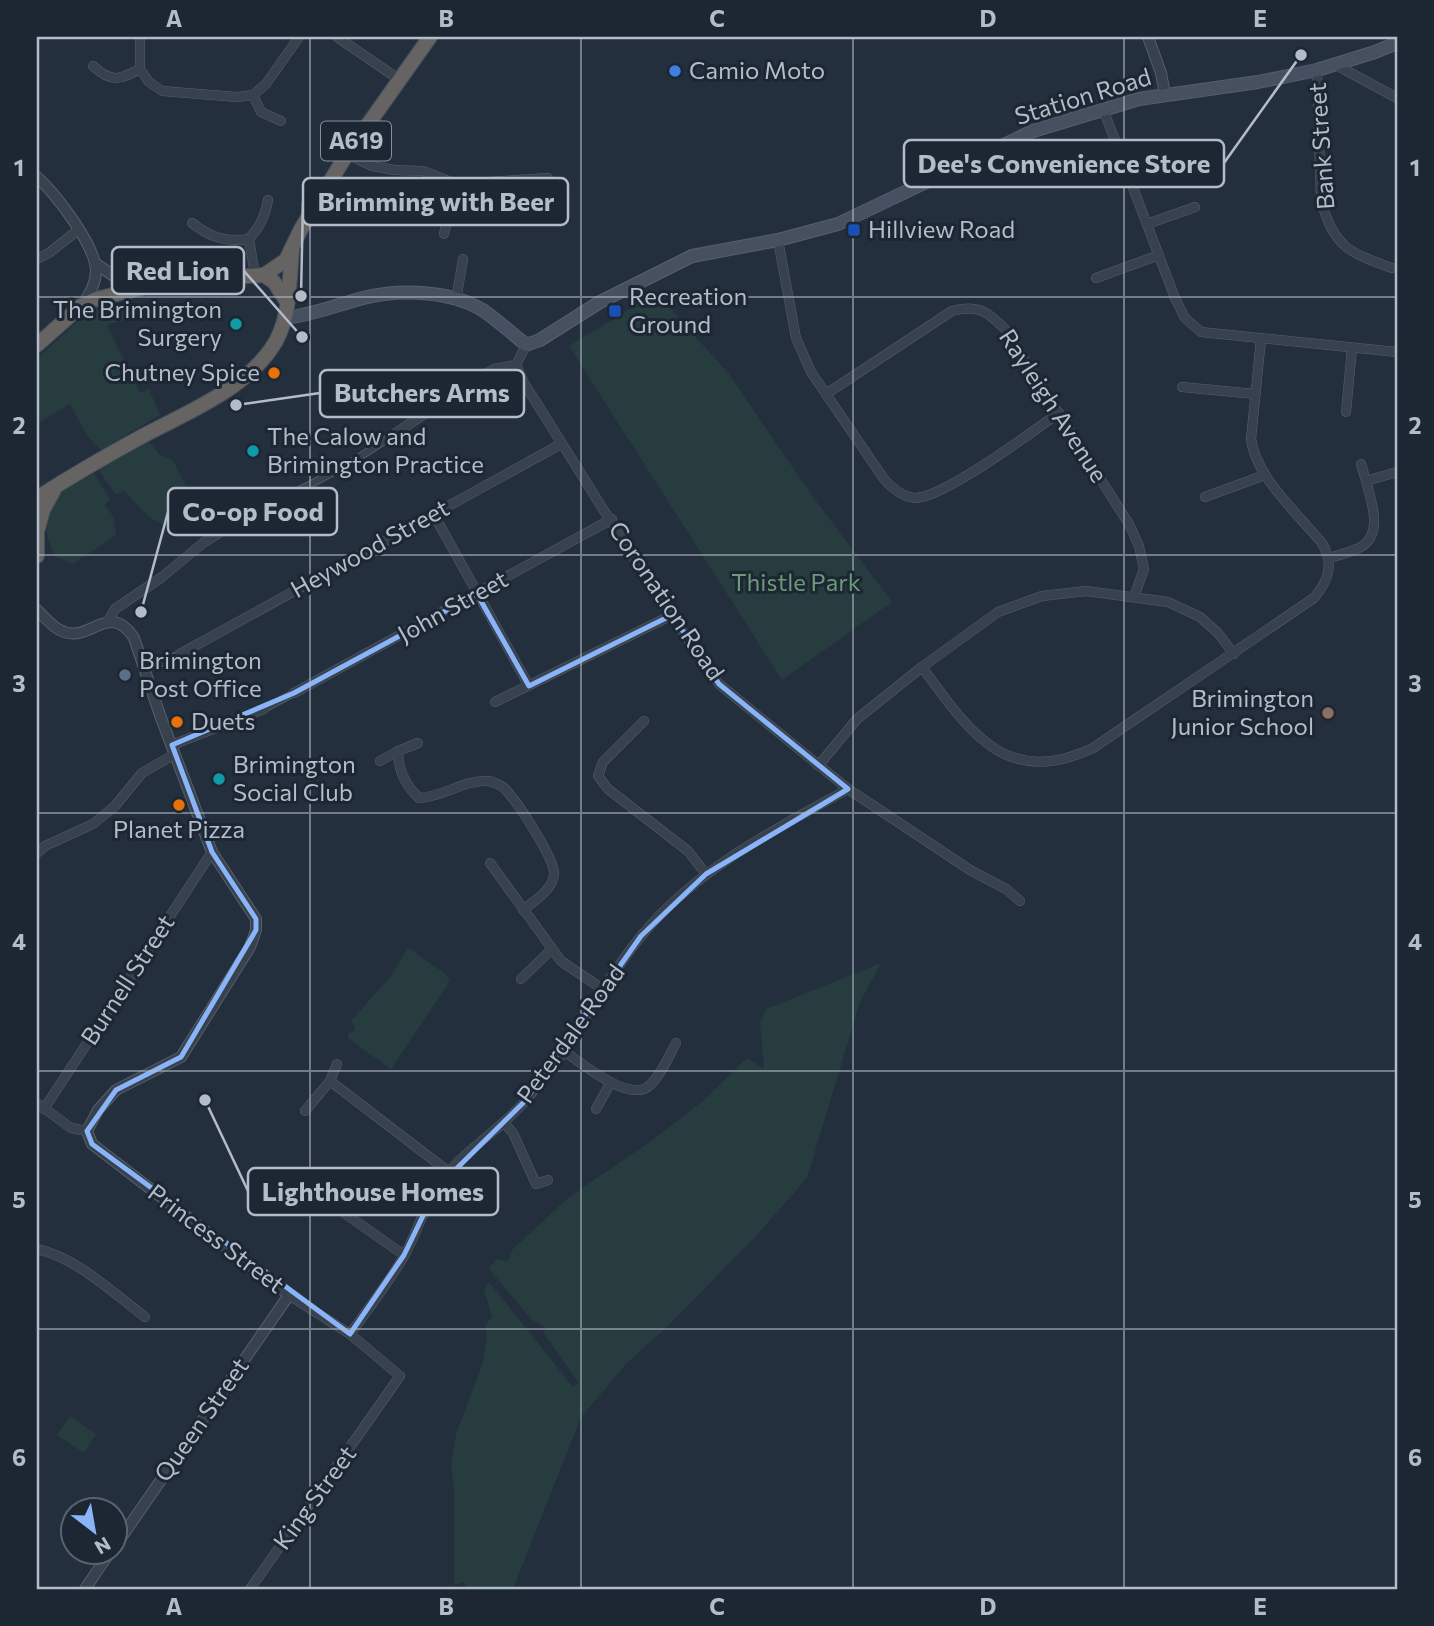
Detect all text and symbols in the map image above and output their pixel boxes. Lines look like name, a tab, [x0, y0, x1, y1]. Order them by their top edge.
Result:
text: A	[166, 4, 183, 32]
text: B	[438, 4, 454, 32]
text: C	[709, 4, 725, 32]
text: D	[980, 4, 997, 32]
text: E	[1253, 4, 1267, 32]
place label: Camio Moto	[689, 55, 825, 84]
street label: Station Road	[1011, 61, 1154, 130]
marker: Camio Moto	[667, 63, 683, 79]
street label: Bank Street	[1302, 81, 1339, 211]
road number: A619	[321, 122, 391, 160]
callout: Dee's Convenience Store	[904, 140, 1224, 187]
text: Dee's Convenience Store	[918, 147, 1210, 178]
text: 1	[14, 153, 24, 181]
text: 1	[1410, 153, 1420, 181]
callout: Brimming with Beer	[303, 178, 568, 225]
text: Brimming with Beer	[317, 185, 555, 216]
place label: Hillview Road	[868, 214, 1015, 243]
marker: Hillview Road	[846, 222, 862, 238]
callout: Red Lion	[112, 247, 244, 294]
text: Red Lion	[126, 254, 230, 285]
place label: Recreation Ground	[629, 281, 747, 338]
place label: The Brimington Surgery	[53, 294, 222, 351]
marker: Recreation Ground	[607, 303, 623, 319]
marker: The Brimington Surgery	[228, 316, 244, 332]
street label: Rayleigh Avenue	[994, 323, 1115, 487]
place label: Chutney Spice	[104, 357, 260, 386]
marker: Chutney Spice	[266, 365, 282, 381]
callout: Butchers Arms	[320, 370, 524, 417]
text: Butchers Arms	[334, 376, 510, 407]
text: 2	[12, 411, 26, 439]
text: 2	[1408, 411, 1422, 439]
place label: The Calow and Brimington Practice	[267, 421, 484, 478]
marker: The Calow and Brimington Practice	[245, 443, 261, 459]
callout: Co-op Food	[168, 488, 337, 535]
street label: Heywood Street	[285, 492, 454, 603]
text: Co-op Food	[182, 495, 324, 526]
street label: Coronation Road	[603, 515, 731, 685]
street label: John Street	[392, 564, 512, 648]
park label: Thistle Park	[731, 567, 861, 596]
place label: Brimington Post Office	[139, 645, 262, 702]
marker: Brimington Post Office	[117, 667, 133, 683]
text: 3	[12, 669, 26, 697]
text: 3	[1408, 669, 1422, 697]
place label: Brimington Junior School	[1171, 683, 1314, 740]
marker: Brimington Junior School	[1320, 705, 1336, 721]
place label: Duets	[191, 706, 255, 735]
marker: Duets	[169, 714, 185, 730]
place label: Brimington Social Club	[233, 749, 356, 806]
marker: Brimington Social Club	[211, 771, 227, 787]
marker: Planet Pizza	[171, 797, 187, 813]
place label: Planet Pizza	[113, 814, 245, 843]
street label: Burnell Street	[74, 908, 180, 1050]
text: 4	[12, 927, 26, 955]
text: 4	[1408, 927, 1422, 955]
street label: Peterdale Road	[510, 958, 630, 1108]
callout: Lighthouse Homes	[248, 1168, 498, 1215]
text: Lighthouse Homes	[262, 1175, 484, 1206]
street label: Princess Street	[143, 1177, 291, 1299]
text: 5	[12, 1185, 26, 1213]
text: 5	[1408, 1185, 1422, 1213]
street label: Queen Street	[147, 1352, 254, 1487]
street label: King Street	[266, 1439, 361, 1555]
text: 6	[12, 1443, 26, 1471]
text: 6	[1408, 1443, 1422, 1471]
north arrow	[60, 1496, 130, 1566]
text: N	[91, 1532, 115, 1560]
text: A	[166, 1592, 183, 1620]
text: B	[438, 1592, 454, 1620]
text: C	[709, 1592, 725, 1620]
text: D	[980, 1592, 997, 1620]
text: E	[1253, 1592, 1267, 1620]

